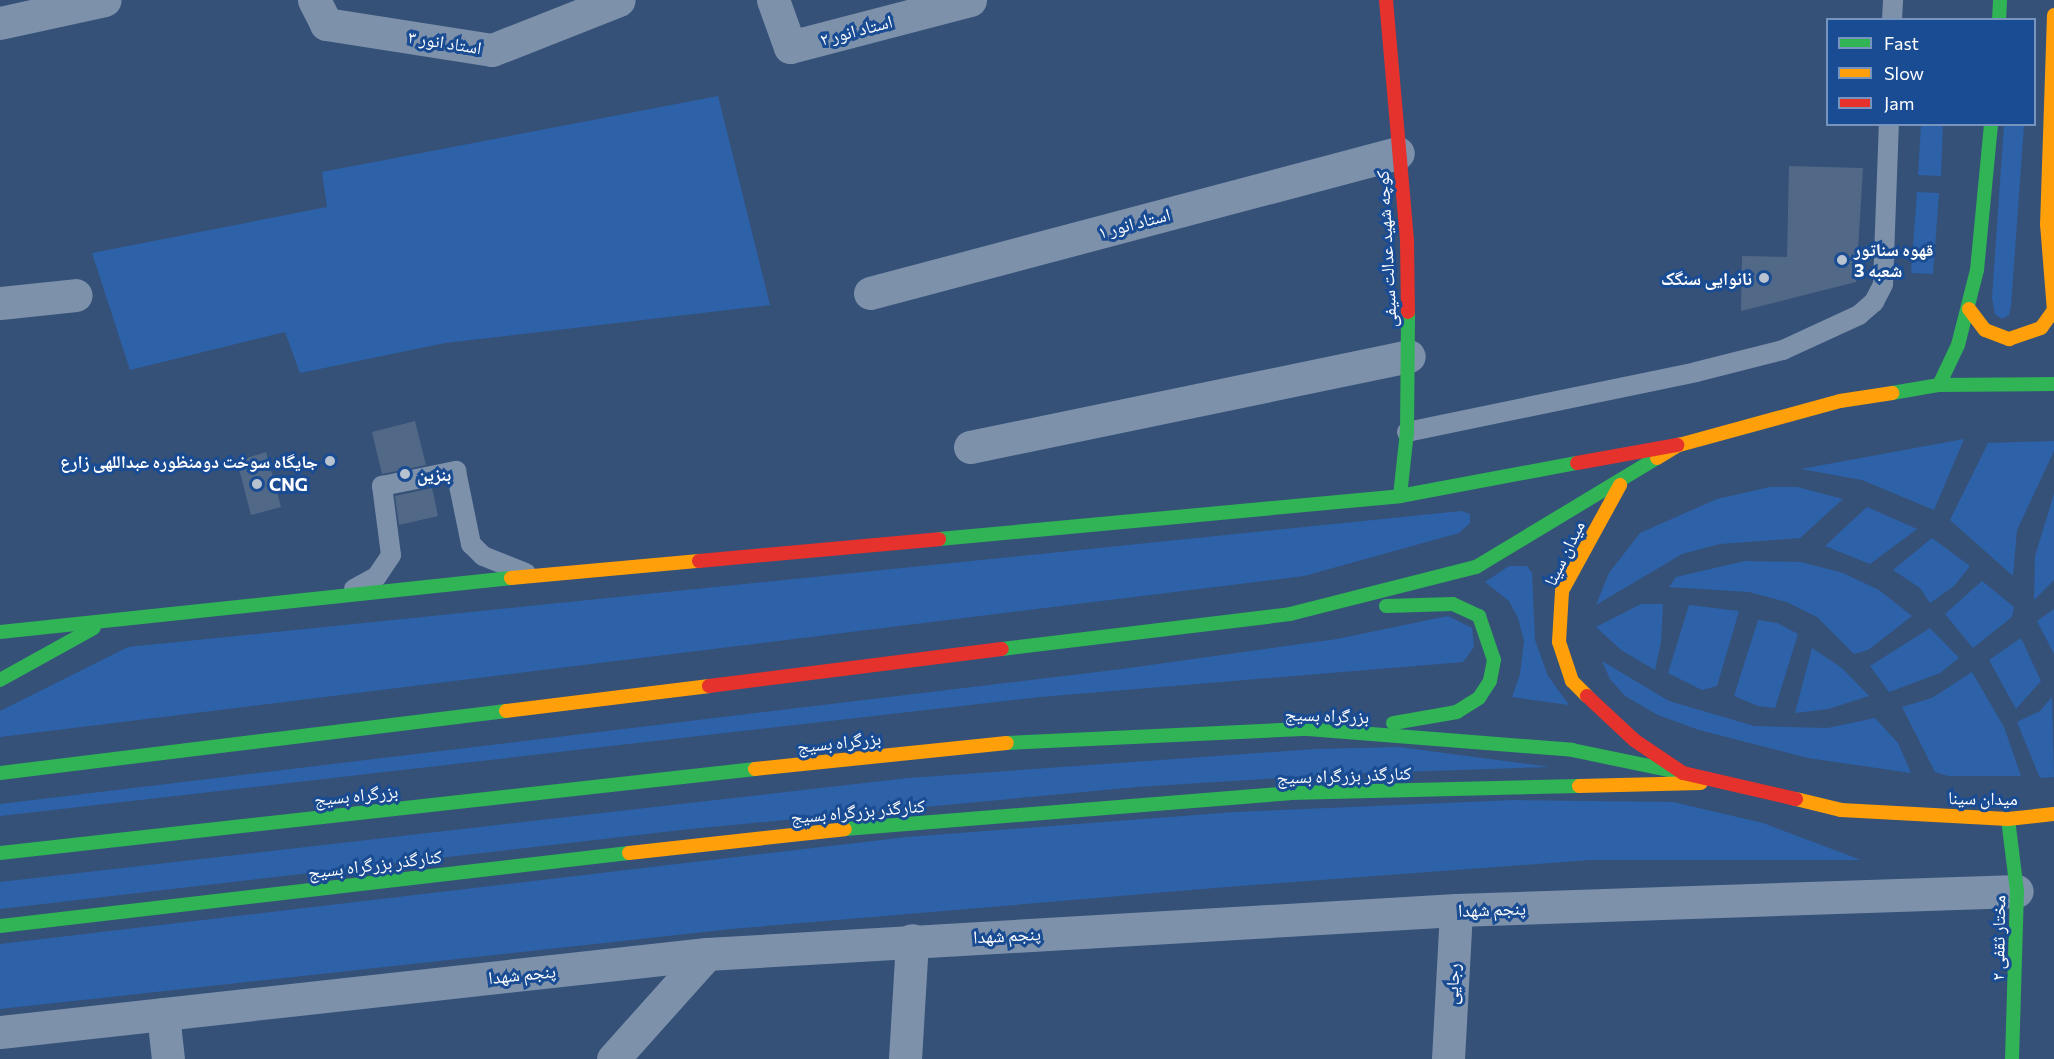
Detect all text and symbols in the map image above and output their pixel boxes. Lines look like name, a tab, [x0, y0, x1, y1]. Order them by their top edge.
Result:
street label: استاد انور ۲	[817, 10, 895, 50]
legend	[1826, 18, 2036, 126]
street label: استاد انور ۳	[407, 26, 483, 58]
text: Fast	[1884, 32, 1919, 54]
text: Slow	[1884, 62, 1924, 84]
text: Jam	[1884, 92, 1914, 114]
street label: کوچه شهید عدالت سیفی	[1371, 170, 1401, 328]
street label: استاد انور ۱	[1095, 203, 1173, 243]
place label: قهوه سناتور شعبه 3	[1854, 239, 1933, 282]
marker: قهوه سناتور شعبه 3	[1835, 253, 1849, 267]
place label: نانوایی سنگک	[1661, 267, 1752, 289]
marker: نانوایی سنگک	[1757, 271, 1771, 285]
place label: جایگاه سوخت دومنظوره عبداللهی زارع	[60, 450, 318, 472]
marker: جایگاه سوخت دومنظوره عبداللهی زارع	[323, 454, 337, 468]
place label: بنزین	[417, 463, 451, 485]
marker: بنزین	[398, 467, 412, 481]
place label: CNG	[269, 473, 308, 495]
marker: CNG	[250, 477, 264, 491]
street label: میدان سینا	[1539, 517, 1589, 589]
street label: بزرگراه بسیج	[1284, 703, 1370, 727]
street label: بزرگراه بسیج	[796, 727, 882, 757]
street label: کنارگذر بزرگراه بسیج	[1276, 762, 1412, 788]
street label: بزرگراه بسیج	[313, 780, 399, 810]
street label: میدان سینا	[1948, 787, 2018, 809]
street label: کنارگذر بزرگراه بسیج	[790, 794, 926, 828]
street label: کنارگذر بزرگراه بسیج	[307, 845, 443, 883]
street label: مختار ثقفی ۲	[1986, 895, 2010, 981]
street label: پنجم شهدا	[1458, 897, 1526, 921]
street label: پنجم شهدا	[973, 922, 1041, 948]
street label: پنجم شهدا	[487, 960, 557, 988]
street label: رجایی	[1440, 963, 1464, 1005]

